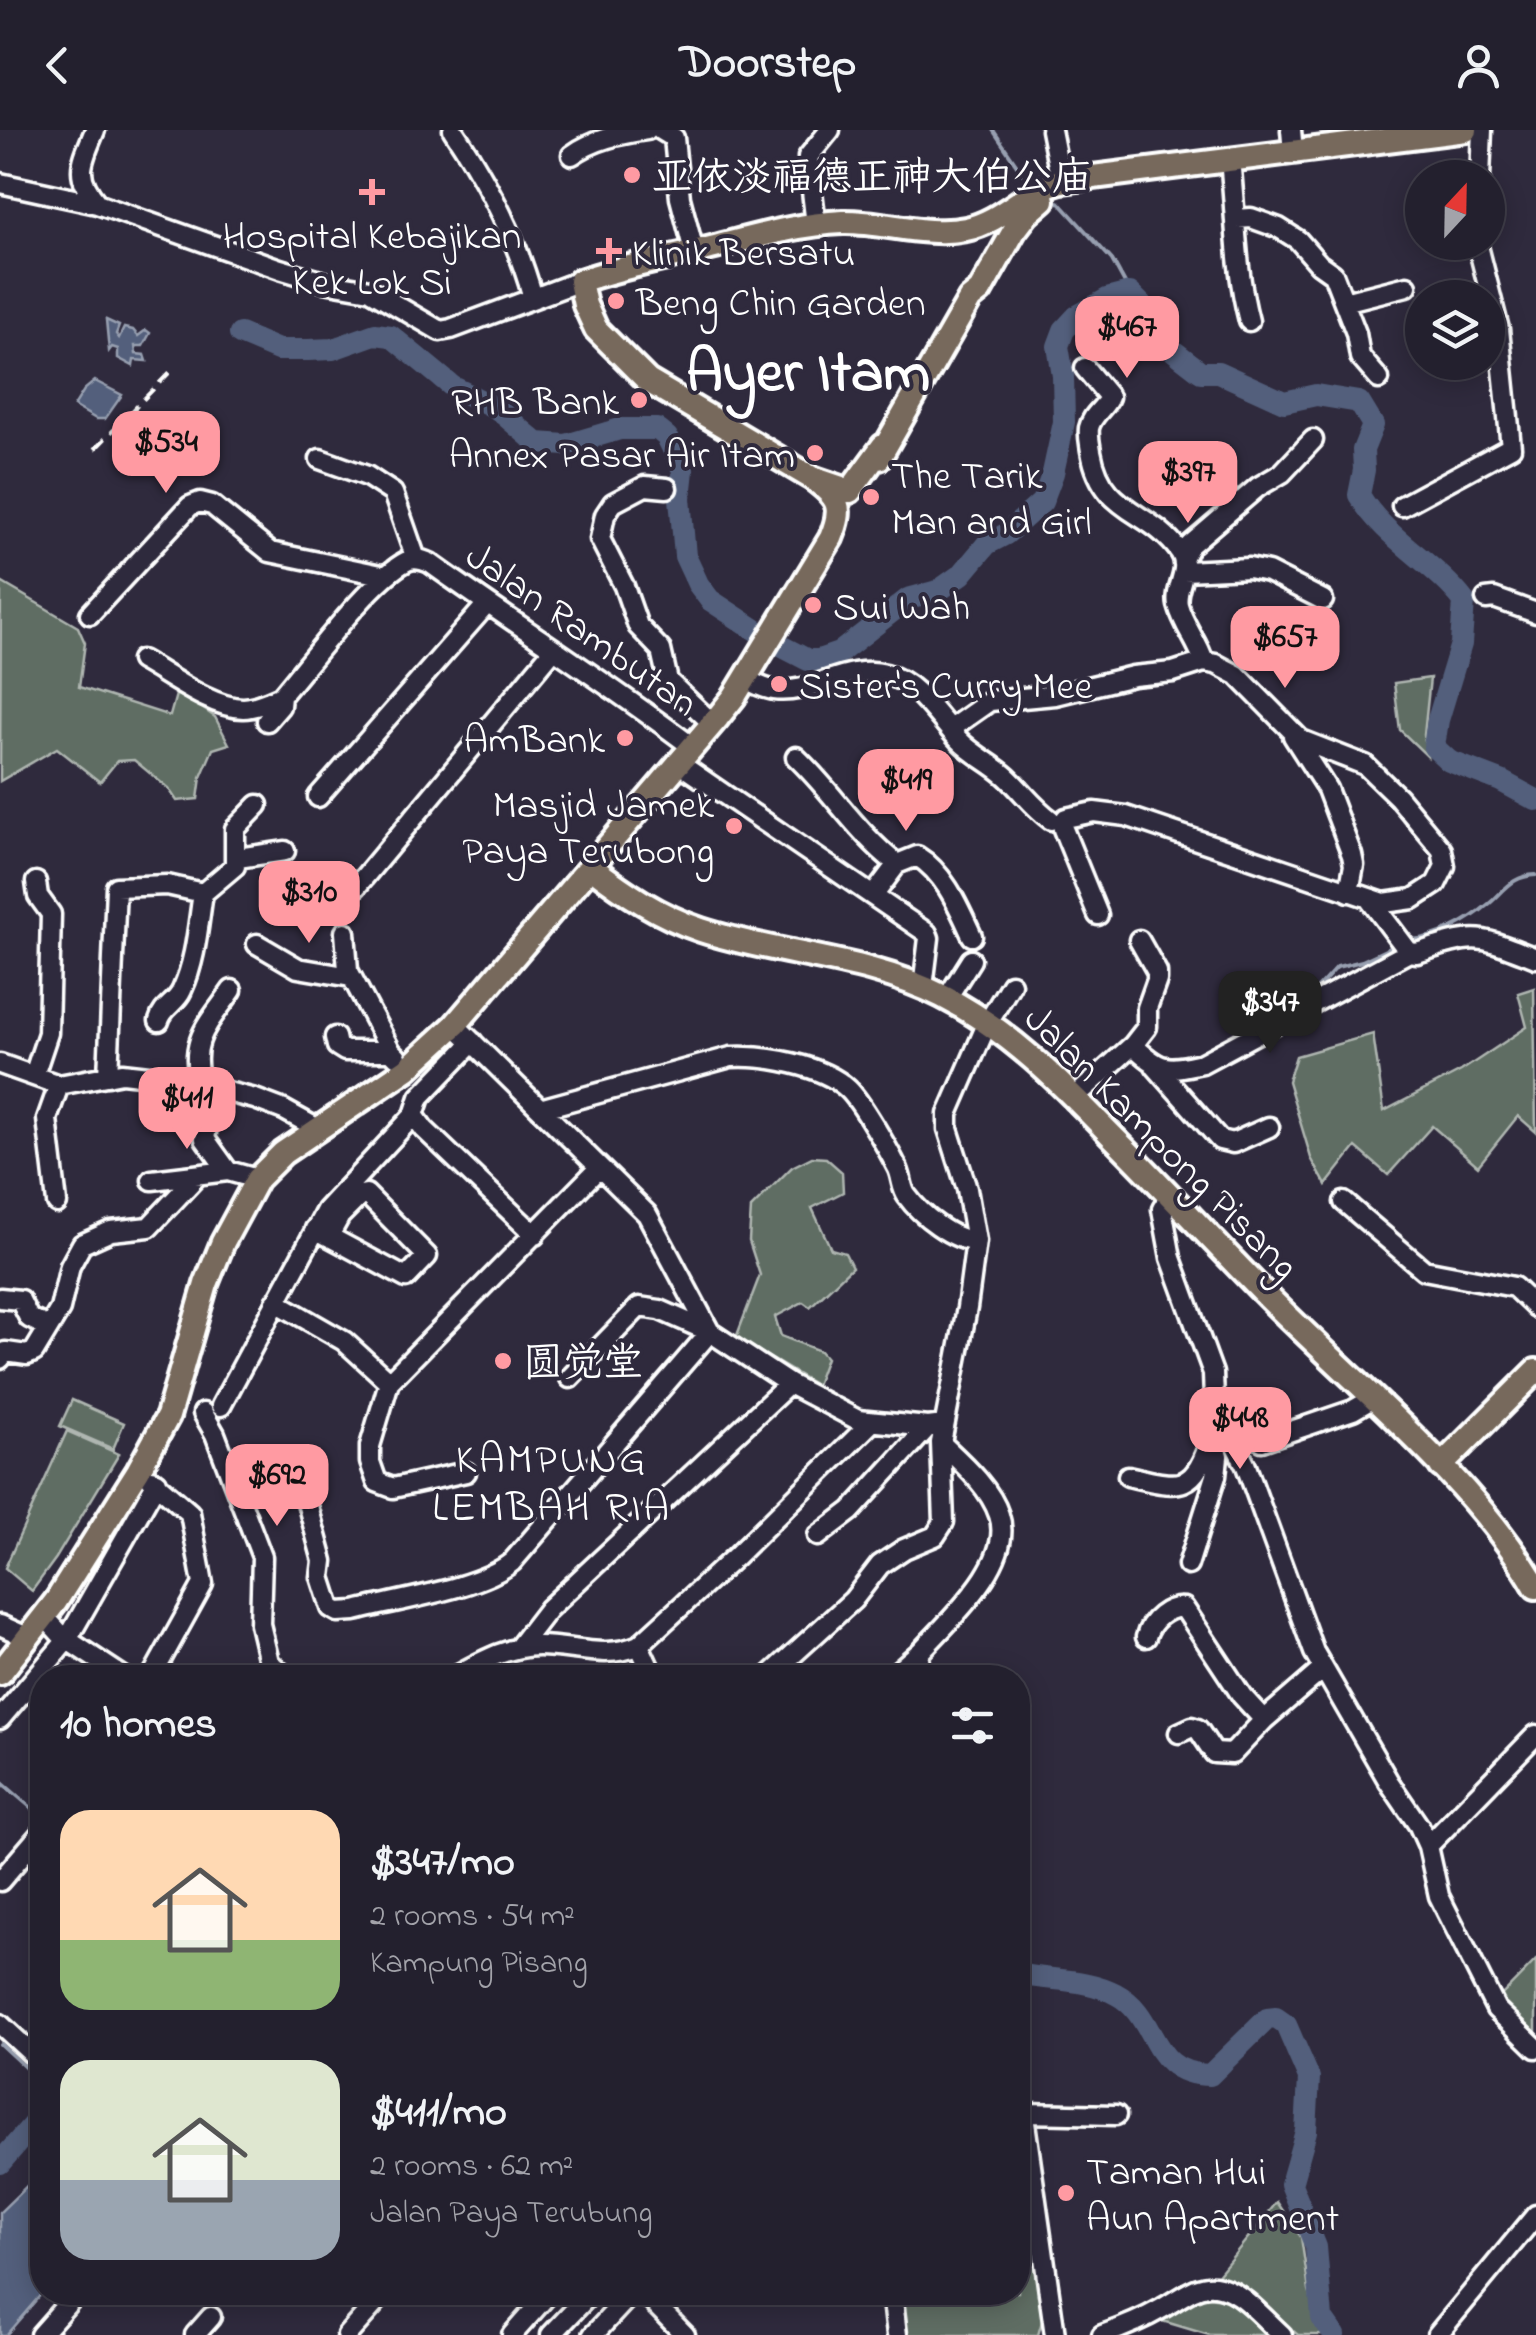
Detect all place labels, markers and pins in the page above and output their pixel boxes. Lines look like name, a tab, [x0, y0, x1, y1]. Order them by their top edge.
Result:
place label: 亚依淡福德正神大伯公庙	[652, 150, 1092, 209]
marker: 亚依淡福德正神大伯公庙	[621, 164, 643, 186]
marker: Hospital Kebajikan Kek Lok Si	[359, 179, 385, 205]
place label: Hospital Kebajikan Kek Lok Si	[222, 209, 522, 314]
place label: Klinik Bersatu	[632, 226, 855, 285]
marker: Klinik Bersatu	[596, 238, 622, 264]
place label: Beng Chin Garden	[635, 276, 926, 335]
marker: Beng Chin Garden	[605, 290, 627, 312]
pin: $467	[1068, 296, 1186, 381]
place label: RHB Bank	[451, 375, 619, 434]
marker: RHB Bank	[628, 389, 650, 411]
pin: $534	[107, 411, 225, 496]
place label: Annex Pasar Air Itam	[449, 428, 795, 487]
pin: $397	[1129, 441, 1247, 526]
marker: Annex Pasar Air Itam	[804, 442, 826, 464]
place label: The Tarik Man and Girl	[891, 449, 1092, 554]
marker: The Tarik Man and Girl	[860, 486, 882, 508]
place label: Sui Wah	[833, 580, 970, 639]
marker: Sui Wah	[802, 594, 824, 616]
pin: $657	[1226, 606, 1344, 691]
place label: Sister's Curry Mee	[799, 659, 1092, 718]
marker: Sister's Curry Mee	[768, 673, 790, 695]
place label: AmBank	[464, 713, 605, 772]
marker: AmBank	[614, 727, 636, 749]
pin: $419	[847, 749, 965, 834]
place label: Masjid Jamek Paya Terubong	[462, 778, 714, 883]
marker: Masjid Jamek Paya Terubong	[723, 815, 745, 837]
pin: $310	[250, 861, 368, 946]
pin: $347	[1211, 971, 1329, 1056]
pin: $411	[128, 1067, 246, 1152]
place label: 圆觉堂	[523, 1336, 643, 1395]
marker: 圆觉堂	[492, 1350, 514, 1372]
pin: $448	[1181, 1387, 1299, 1472]
pin: $692	[218, 1444, 336, 1529]
place label: Taman Hui Aun Apartment	[1086, 2145, 1339, 2250]
marker: Taman Hui Aun Apartment	[1055, 2182, 1077, 2204]

